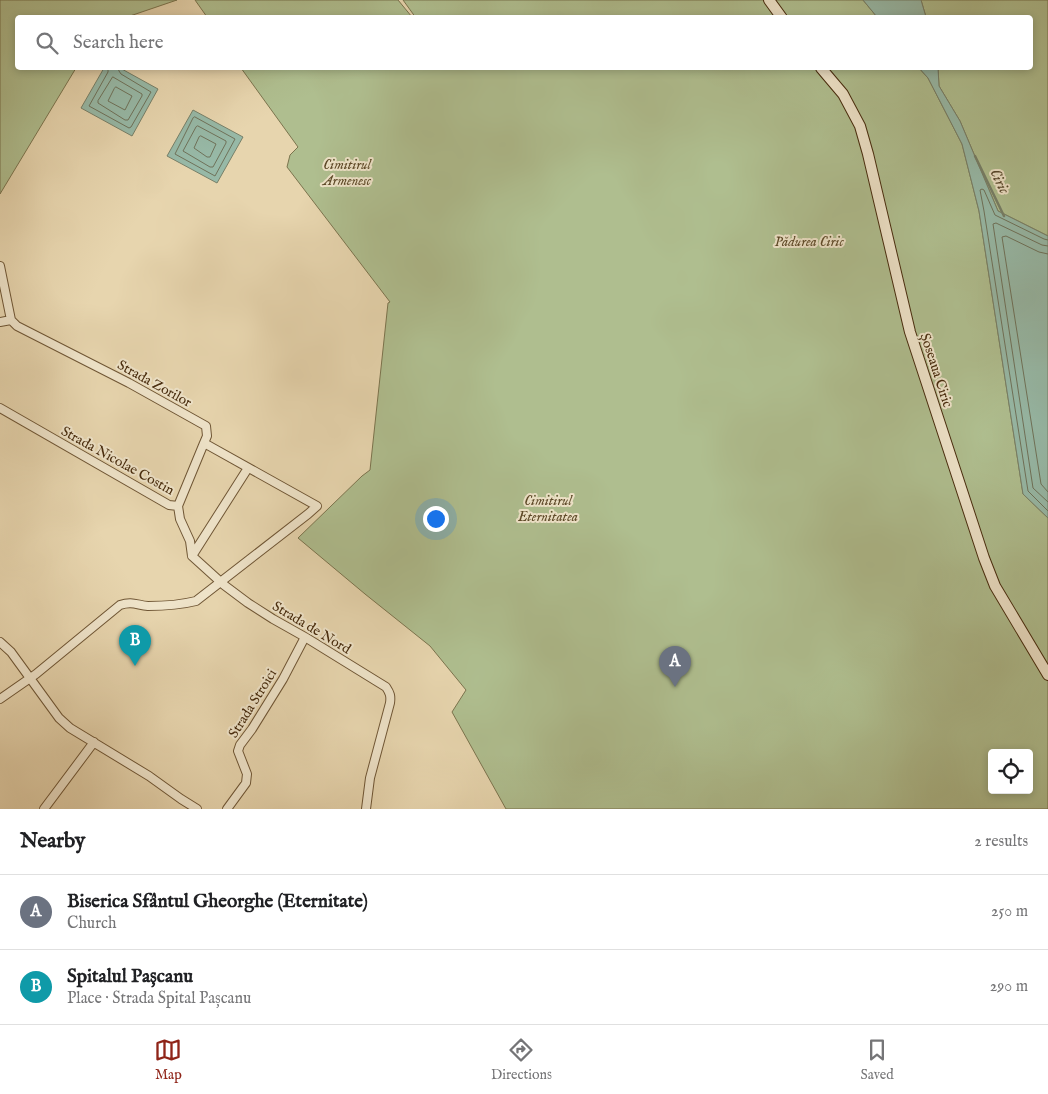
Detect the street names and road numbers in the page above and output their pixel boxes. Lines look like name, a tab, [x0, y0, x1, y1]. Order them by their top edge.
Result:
street label: Șoseaua Ciric	[916, 331, 957, 410]
street label: Strada Zorilor	[114, 356, 195, 412]
street label: Strada Nicolae Costin	[58, 422, 178, 500]
street label: Strada de Nord	[269, 597, 355, 659]
street label: Strada Stroici	[225, 666, 281, 741]

